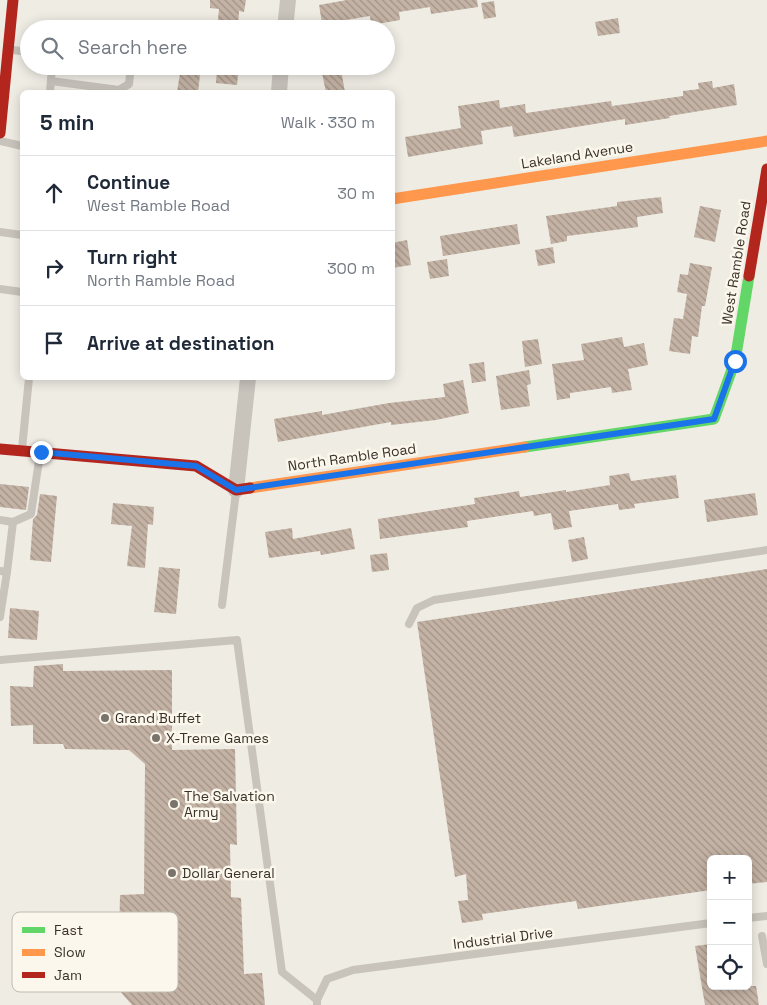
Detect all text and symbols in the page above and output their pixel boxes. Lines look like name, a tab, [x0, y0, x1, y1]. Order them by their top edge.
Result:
search box	[20, 20, 395, 75]
icon: search	[38, 34, 66, 62]
text: Search here	[78, 35, 188, 60]
text: 5 min	[40, 109, 94, 136]
text: Walk · 330 m	[281, 112, 375, 133]
street label: Lakeland Avenue	[520, 137, 634, 173]
text: Continue	[87, 170, 170, 195]
icon: ahead	[40, 179, 68, 207]
text: 30 m	[337, 183, 375, 204]
text: West Ramble Road	[87, 195, 230, 216]
street label: West Ramble Road	[717, 200, 755, 326]
text: Turn right	[87, 245, 177, 270]
icon: right	[40, 254, 68, 282]
text: 300 m	[327, 258, 375, 279]
text: North Ramble Road	[87, 270, 235, 291]
icon: arrive	[40, 329, 68, 357]
text: Arrive at destination	[87, 331, 275, 356]
route start	[724, 350, 747, 373]
street label: North Ramble Road	[287, 439, 417, 475]
route end	[30, 441, 53, 464]
place label: Grand Buffet	[115, 709, 201, 727]
marker: Grand Buffet	[99, 712, 111, 724]
place label: X-Treme Games	[166, 729, 269, 747]
marker: X-Treme Games	[150, 732, 162, 744]
place label: The Salvation Army	[184, 787, 275, 821]
marker: The Salvation Army	[168, 798, 180, 810]
map controls	[707, 855, 752, 990]
button: +	[707, 855, 752, 900]
place label: Dollar General	[182, 864, 275, 882]
marker: Dollar General	[166, 867, 178, 879]
button: −	[707, 900, 752, 945]
legend	[12, 912, 178, 992]
text: Fast	[54, 921, 83, 939]
street label: Industrial Drive	[452, 923, 554, 953]
text: Slow	[54, 943, 86, 961]
button: locate	[707, 945, 752, 990]
text: Jam	[54, 966, 82, 984]

